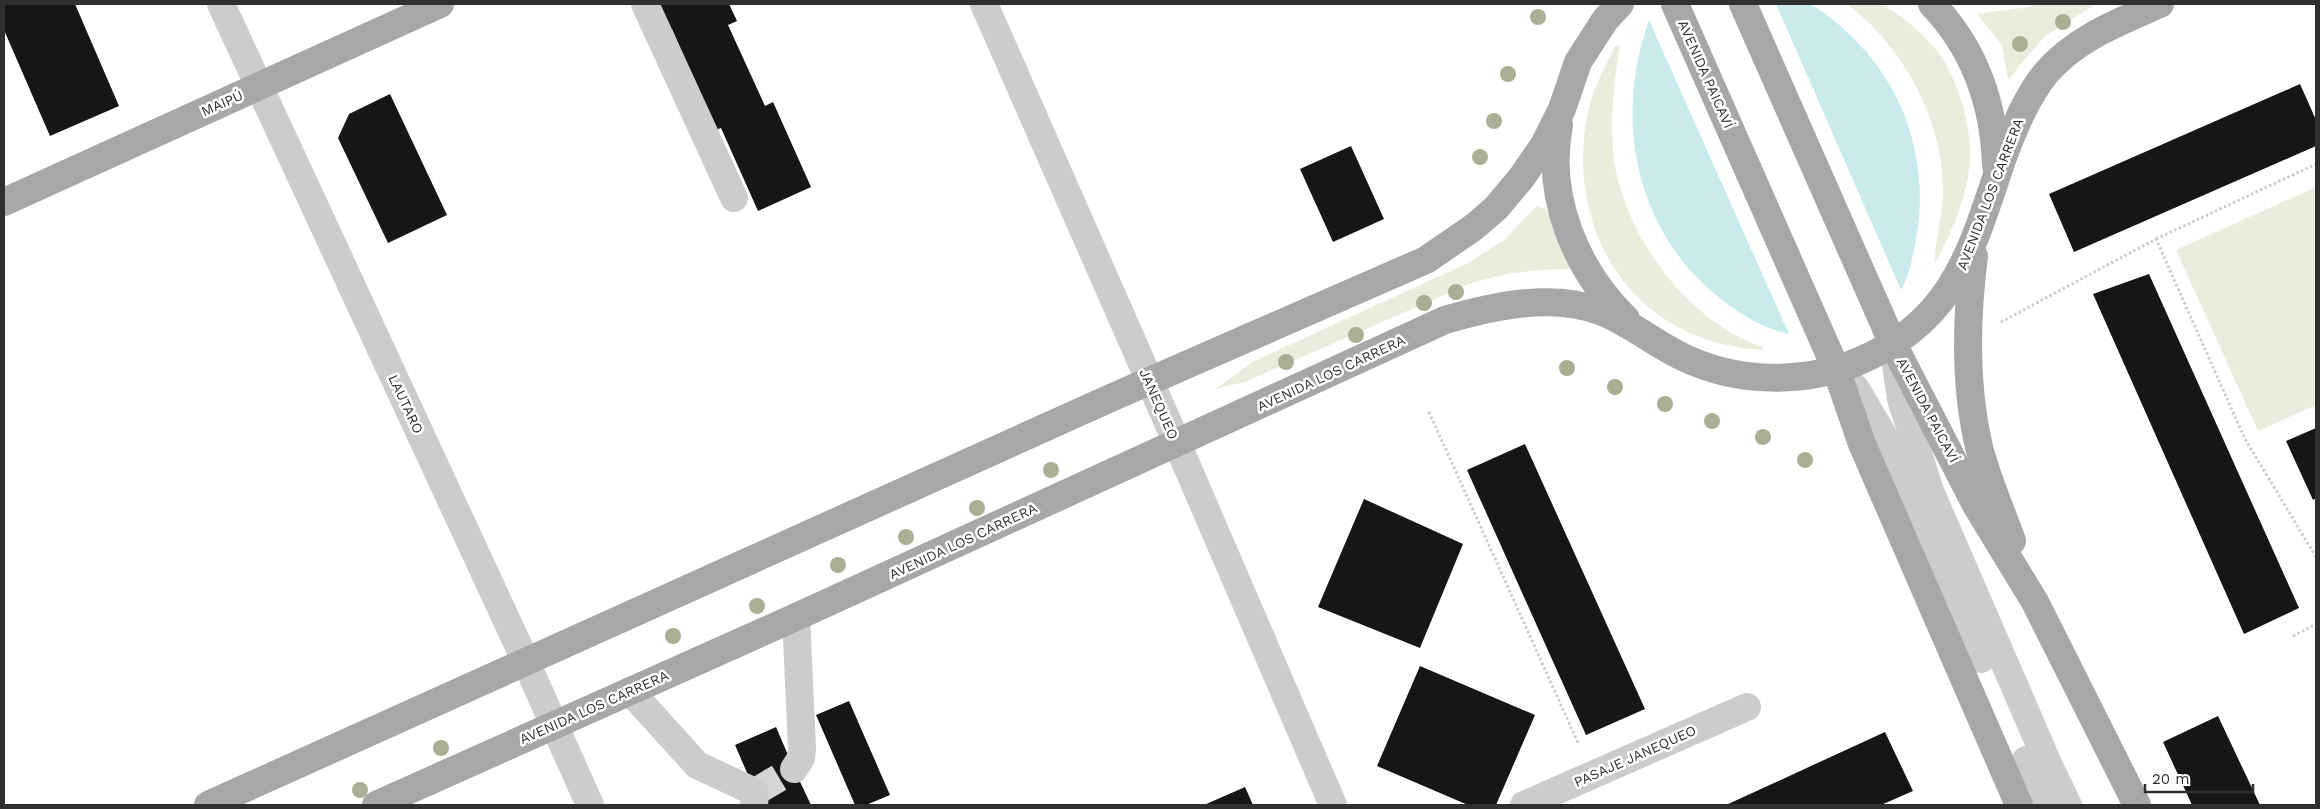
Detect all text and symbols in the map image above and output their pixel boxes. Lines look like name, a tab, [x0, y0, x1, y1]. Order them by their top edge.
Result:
street label: AVENIDA PAICAVÍ	[1675, 18, 1737, 130]
street label: MAIPÚ	[199, 87, 245, 119]
street label: AVENIDA LOS CARRERA	[1954, 116, 2026, 272]
street label: AVENIDA LOS CARRERA	[1255, 332, 1407, 414]
street label: AVENIDA PAICAVÍ	[1894, 355, 1962, 465]
street label: JANEQUEO	[1136, 366, 1182, 442]
street label: LAUTARO	[385, 372, 427, 436]
street label: AVENIDA LOS CARRERA	[887, 500, 1039, 582]
street label: AVENIDA LOS CARRERA	[517, 667, 671, 747]
street label: PASAJE JANEQUEO	[1572, 722, 1698, 790]
scale bar	[2145, 762, 2252, 794]
text: 20 m	[2152, 770, 2190, 788]

